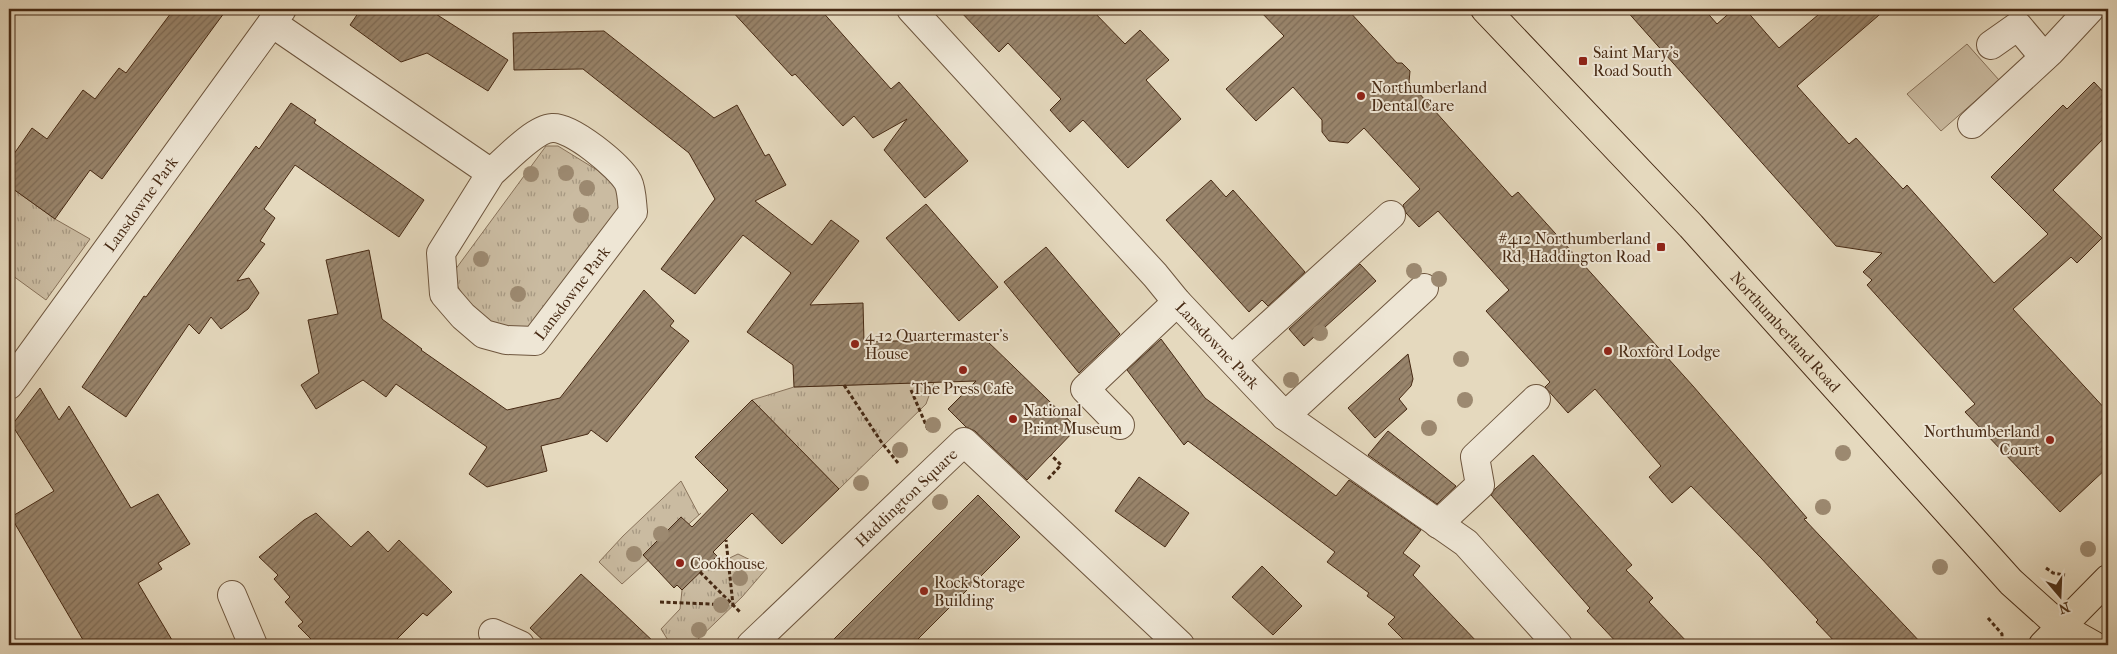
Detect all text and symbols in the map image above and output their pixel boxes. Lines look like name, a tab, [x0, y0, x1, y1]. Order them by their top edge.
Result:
place label: Saint Mary's Road South	[1593, 43, 1679, 80]
marker: Saint Mary's Road South	[1577, 55, 1589, 67]
place label: Northumberland Dental Care	[1371, 78, 1488, 115]
marker: Northumberland Dental Care	[1355, 90, 1367, 102]
street label: Lansdowne Park	[100, 152, 182, 255]
place label: #412 Northumberland Rd, Haddington Road	[1498, 229, 1651, 266]
marker: #412 Northumberland Rd, Haddington Road	[1655, 241, 1667, 253]
street label: Lansdowne Park	[530, 242, 614, 344]
street label: Northumberland Road	[1726, 268, 1845, 396]
street label: Lansdowne Park	[1172, 298, 1264, 393]
place label: 4-12 Quartermaster's House	[865, 326, 1008, 363]
marker: 4-12 Quartermaster's House	[849, 338, 861, 350]
place label: Roxford Lodge	[1618, 342, 1720, 361]
marker: Roxford Lodge	[1602, 345, 1614, 357]
marker: The Press Cafe	[957, 364, 969, 376]
place label: The Press Cafe	[912, 379, 1014, 398]
place label: National Print Museum	[1023, 401, 1123, 438]
marker: National Print Museum	[1007, 413, 1019, 425]
place label: Northumberland Court	[1924, 422, 2040, 459]
marker: Northumberland Court	[2044, 434, 2056, 446]
street label: Haddington Square	[851, 444, 962, 551]
place label: Cookhouse	[690, 554, 765, 573]
marker: Cookhouse	[674, 557, 686, 569]
north arrow	[2034, 572, 2084, 622]
place label: Rock Storage Building	[934, 573, 1025, 610]
marker: Rock Storage Building	[918, 585, 930, 597]
text: N	[2056, 598, 2072, 618]

